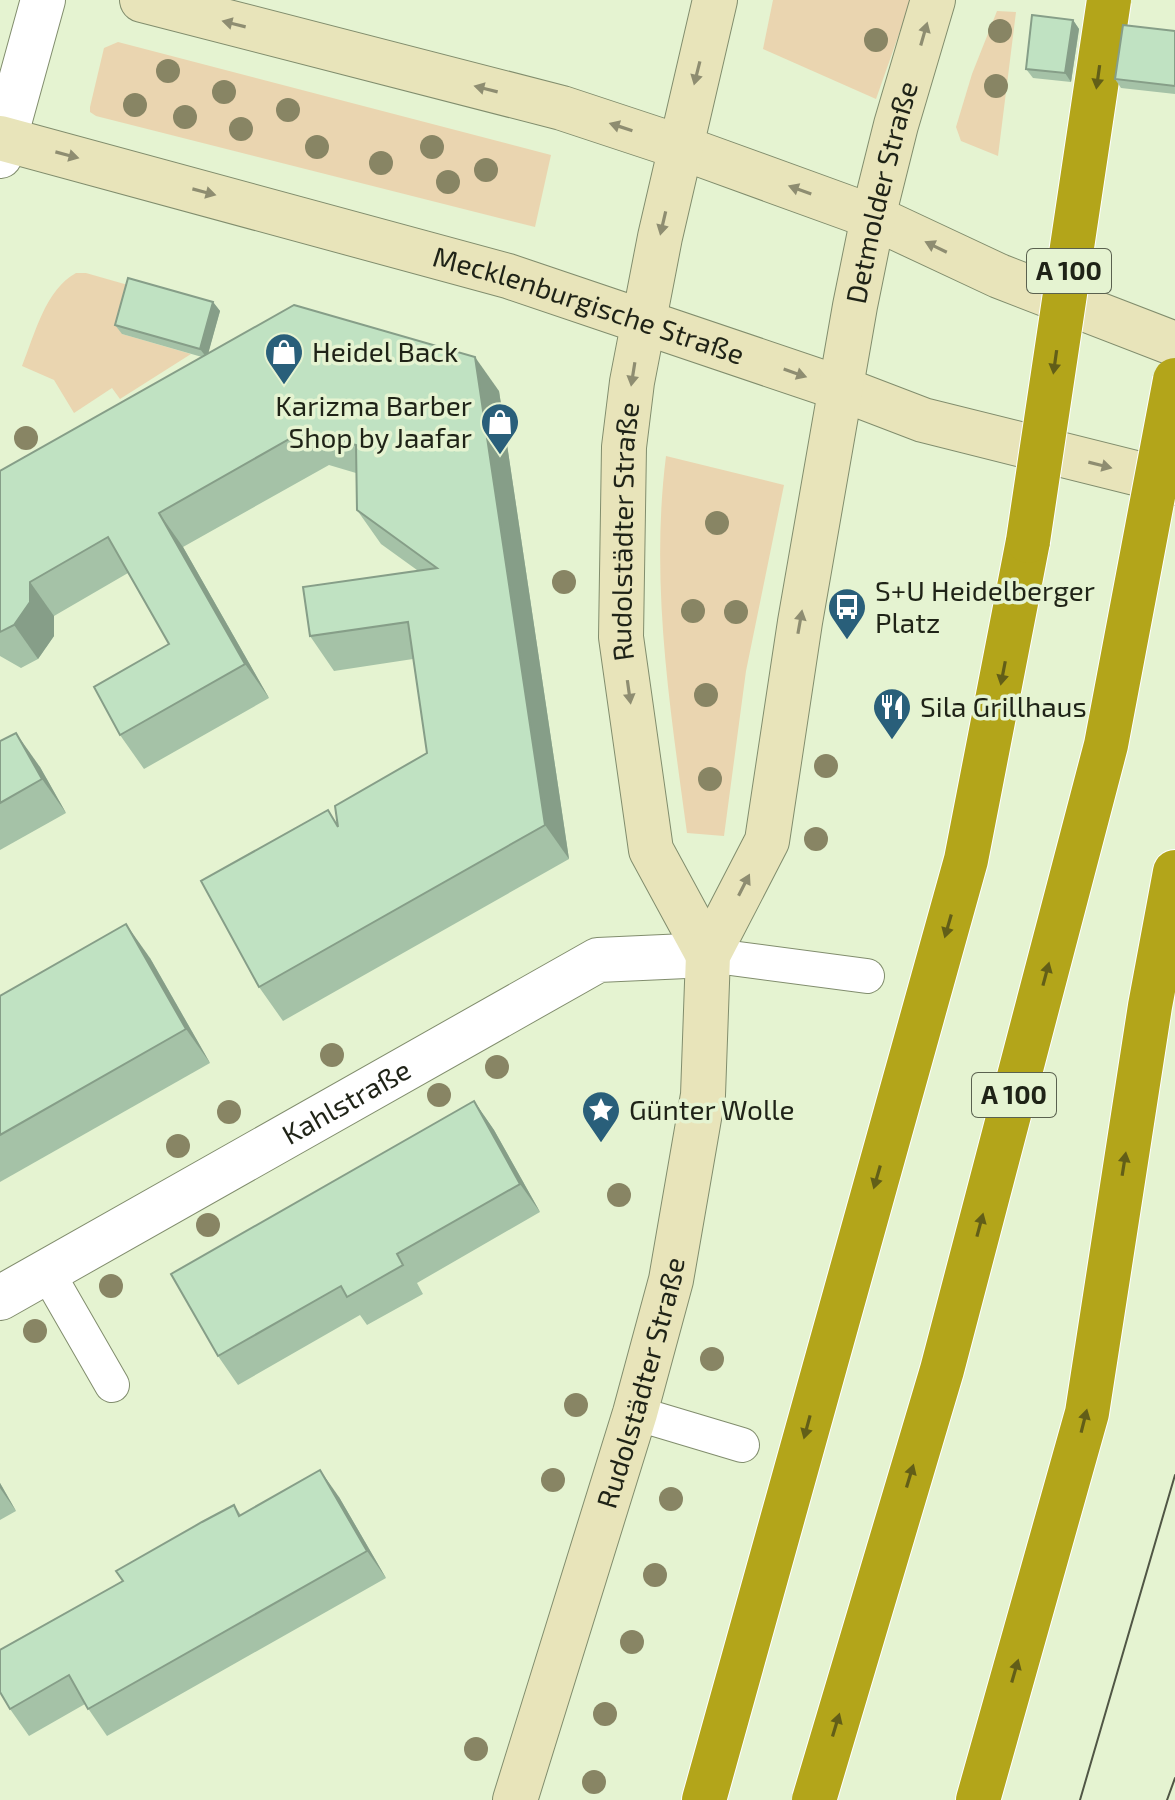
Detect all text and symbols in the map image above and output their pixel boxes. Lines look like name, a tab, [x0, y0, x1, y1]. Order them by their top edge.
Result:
one-way arrow	[222, 17, 247, 29]
one-way arrow	[918, 21, 931, 45]
one-way arrow	[691, 61, 703, 86]
one-way arrow	[1091, 65, 1104, 90]
street label: Detmolder Straße	[838, 77, 924, 307]
one-way arrow	[473, 82, 498, 94]
one-way arrow	[609, 121, 633, 133]
one-way arrow	[54, 150, 79, 162]
one-way arrow	[788, 183, 812, 196]
one-way arrow	[192, 187, 217, 199]
one-way arrow	[656, 210, 669, 235]
street label: Mecklenburgische Straße	[430, 238, 749, 371]
one-way arrow	[924, 240, 947, 254]
road number: A 100	[1027, 249, 1111, 293]
shop icon: Heidel Back	[263, 331, 305, 386]
place label: Heidel Back	[312, 334, 458, 368]
one-way arrow	[1048, 350, 1061, 375]
one-way arrow	[627, 362, 639, 387]
one-way arrow	[783, 367, 807, 379]
place label: Karizma Barber Shop by Jaafar	[275, 388, 472, 454]
street label: Rudolstädter Straße	[603, 400, 645, 663]
shop icon: Karizma Barber Shop by Jaafar	[479, 401, 521, 456]
one-way arrow	[1087, 459, 1112, 471]
place label: S+U Heidelberger Platz	[875, 573, 1095, 639]
bus stop icon: S+U Heidelberger Platz	[826, 586, 868, 641]
one-way arrow	[795, 609, 807, 634]
one-way arrow	[996, 660, 1008, 685]
one-way arrow	[623, 680, 636, 705]
restaurant icon: Sila Grillhaus	[871, 686, 913, 741]
place label: Sila Grillhaus	[920, 689, 1087, 723]
one-way arrow	[738, 874, 751, 897]
one-way arrow	[941, 914, 953, 939]
one-way arrow	[1040, 961, 1052, 986]
street label: Kahlstraße	[276, 1052, 416, 1151]
road number: A 100	[972, 1073, 1056, 1117]
place icon: Günter Wolle	[580, 1089, 622, 1144]
place label: Günter Wolle	[629, 1092, 795, 1126]
one-way arrow	[1118, 1151, 1131, 1176]
one-way arrow	[870, 1165, 883, 1189]
one-way arrow	[974, 1213, 986, 1238]
street label: Rudolstädter Straße	[589, 1255, 691, 1512]
one-way arrow	[1078, 1408, 1091, 1433]
one-way arrow	[801, 1415, 813, 1440]
one-way arrow	[904, 1464, 917, 1488]
one-way arrow	[1009, 1659, 1021, 1684]
one-way arrow	[830, 1713, 843, 1737]

